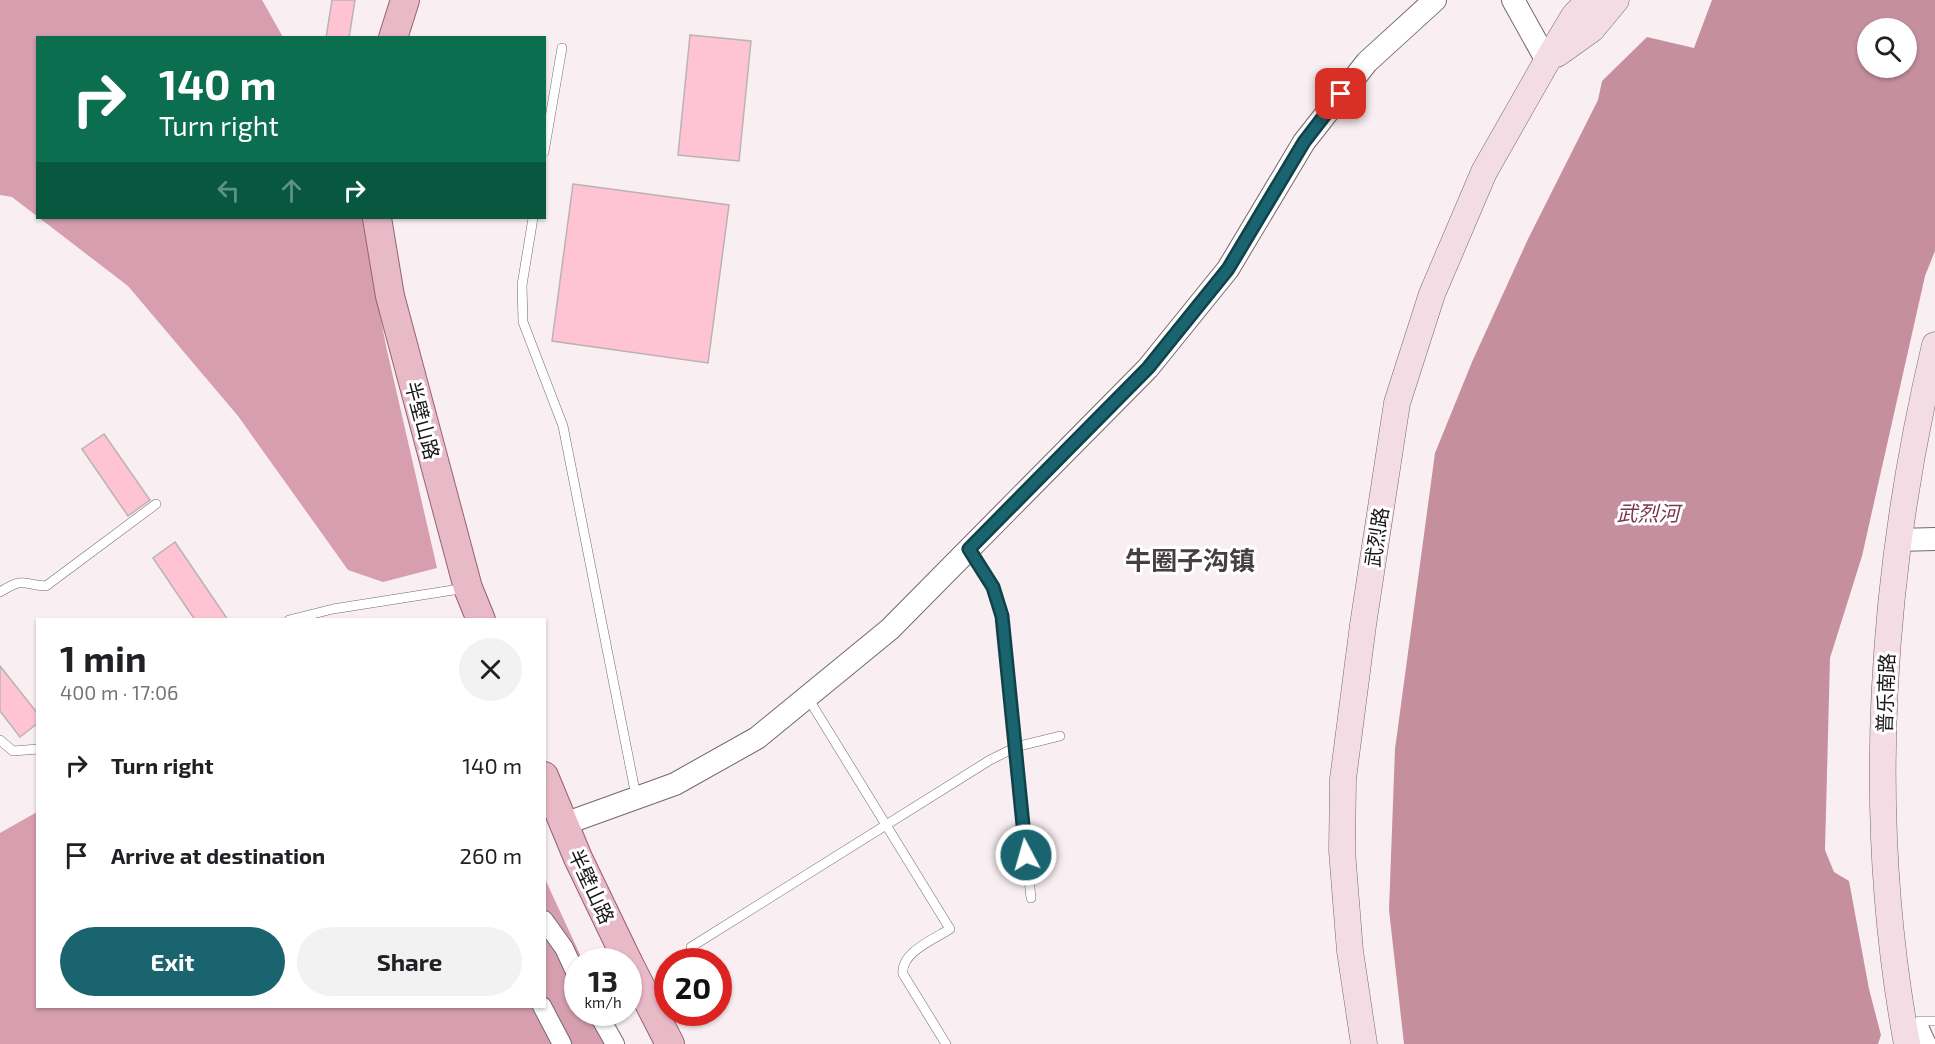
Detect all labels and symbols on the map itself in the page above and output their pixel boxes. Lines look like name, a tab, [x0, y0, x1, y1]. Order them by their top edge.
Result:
pin	[1315, 68, 1366, 119]
street label: 半壁山路	[401, 378, 445, 462]
water label: 武烈河	[1617, 500, 1683, 525]
street label: 武烈路	[1359, 505, 1393, 569]
district label: 牛圈子沟镇	[1125, 544, 1255, 575]
street label: 普乐南路	[1872, 653, 1898, 733]
position arrow	[994, 823, 1058, 887]
street label: 半壁山路	[564, 845, 620, 927]
speed limit sign: 20	[654, 948, 732, 1026]

